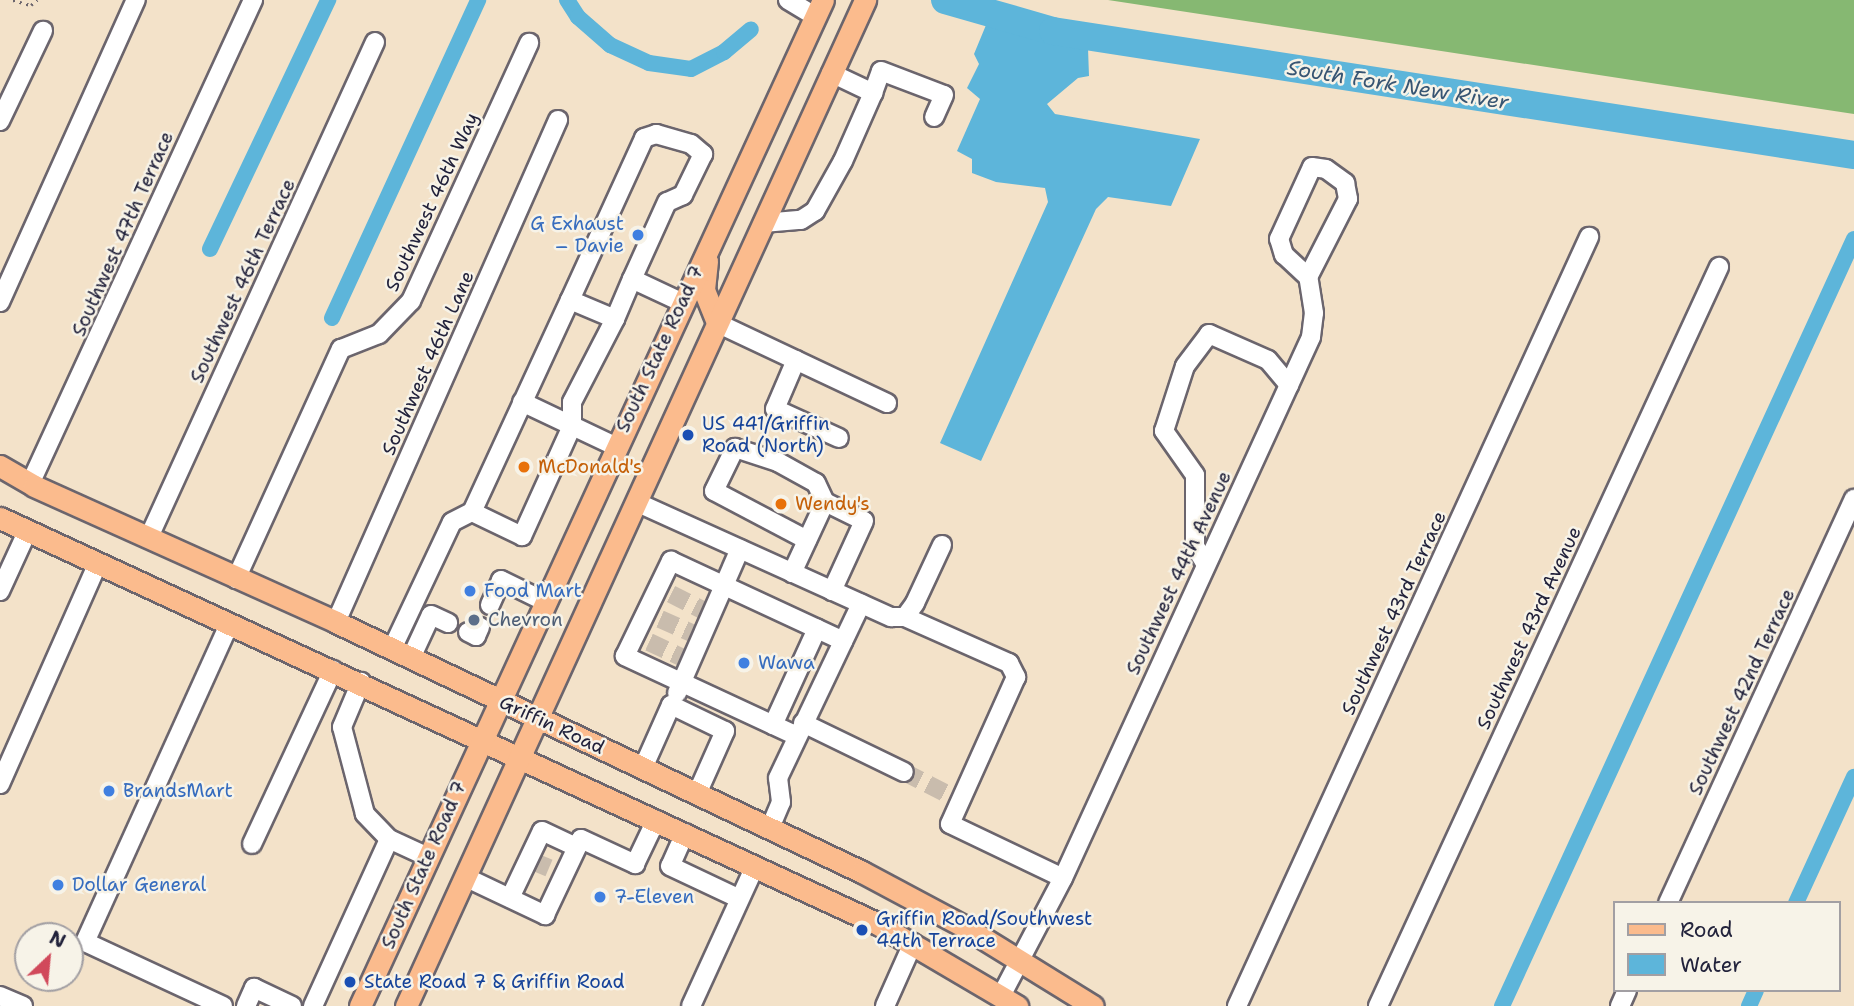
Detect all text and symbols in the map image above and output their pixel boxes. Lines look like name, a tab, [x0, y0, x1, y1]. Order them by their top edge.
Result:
water label: South Fork New River	[1285, 55, 1511, 115]
street label: Southwest 46th Way	[380, 109, 484, 295]
street label: Southwest 47th Terrace	[67, 128, 179, 340]
street label: Southwest 46th Terrace	[186, 175, 300, 387]
place label: G Exhaust – Davie	[530, 213, 624, 257]
marker: G Exhaust – Davie	[630, 227, 646, 243]
street label: South State Road 7	[611, 262, 709, 436]
street label: Southwest 46th Lane	[377, 267, 479, 459]
place label: US 441/Griffin Road (North)	[702, 413, 830, 457]
marker: US 441/Griffin Road (North)	[680, 427, 696, 443]
place label: McDonald's	[538, 456, 642, 478]
marker: McDonald's	[516, 459, 532, 475]
street label: Southwest 44th Avenue	[1122, 468, 1236, 678]
place label: Wendy's	[795, 493, 870, 515]
marker: Wendy's	[773, 496, 789, 512]
street label: Southwest 43rd Terrace	[1337, 508, 1451, 718]
street label: Southwest 43rd Avenue	[1472, 523, 1586, 733]
place label: Food Mart	[484, 580, 582, 602]
marker: Food Mart	[462, 583, 478, 599]
street label: Southwest 42nd Terrace	[1684, 585, 1800, 799]
place label: Chevron	[488, 609, 563, 631]
marker: Chevron	[466, 612, 482, 628]
place label: Wawa	[758, 652, 815, 674]
marker: Wawa	[736, 655, 752, 671]
street label: Griffin Road	[496, 691, 608, 759]
street label: South State Road 7	[377, 778, 471, 952]
place label: BrandsMart	[123, 780, 233, 802]
marker: BrandsMart	[101, 783, 117, 799]
place label: Dollar General	[72, 874, 206, 896]
marker: Dollar General	[50, 877, 66, 893]
place label: 7-Eleven	[614, 886, 694, 908]
marker: 7-Eleven	[592, 889, 608, 905]
legend	[1612, 901, 1840, 992]
place label: Griffin Road/Southwest 44th Terrace	[876, 908, 1092, 952]
text: Road	[1680, 916, 1733, 944]
north arrow	[14, 922, 84, 992]
marker: Griffin Road/Southwest 44th Terrace	[854, 922, 870, 938]
text: N	[45, 925, 70, 954]
text: Water	[1680, 951, 1742, 979]
place label: State Road 7 & Griffin Road	[364, 971, 624, 993]
marker: State Road 7 & Griffin Road	[342, 974, 358, 990]

